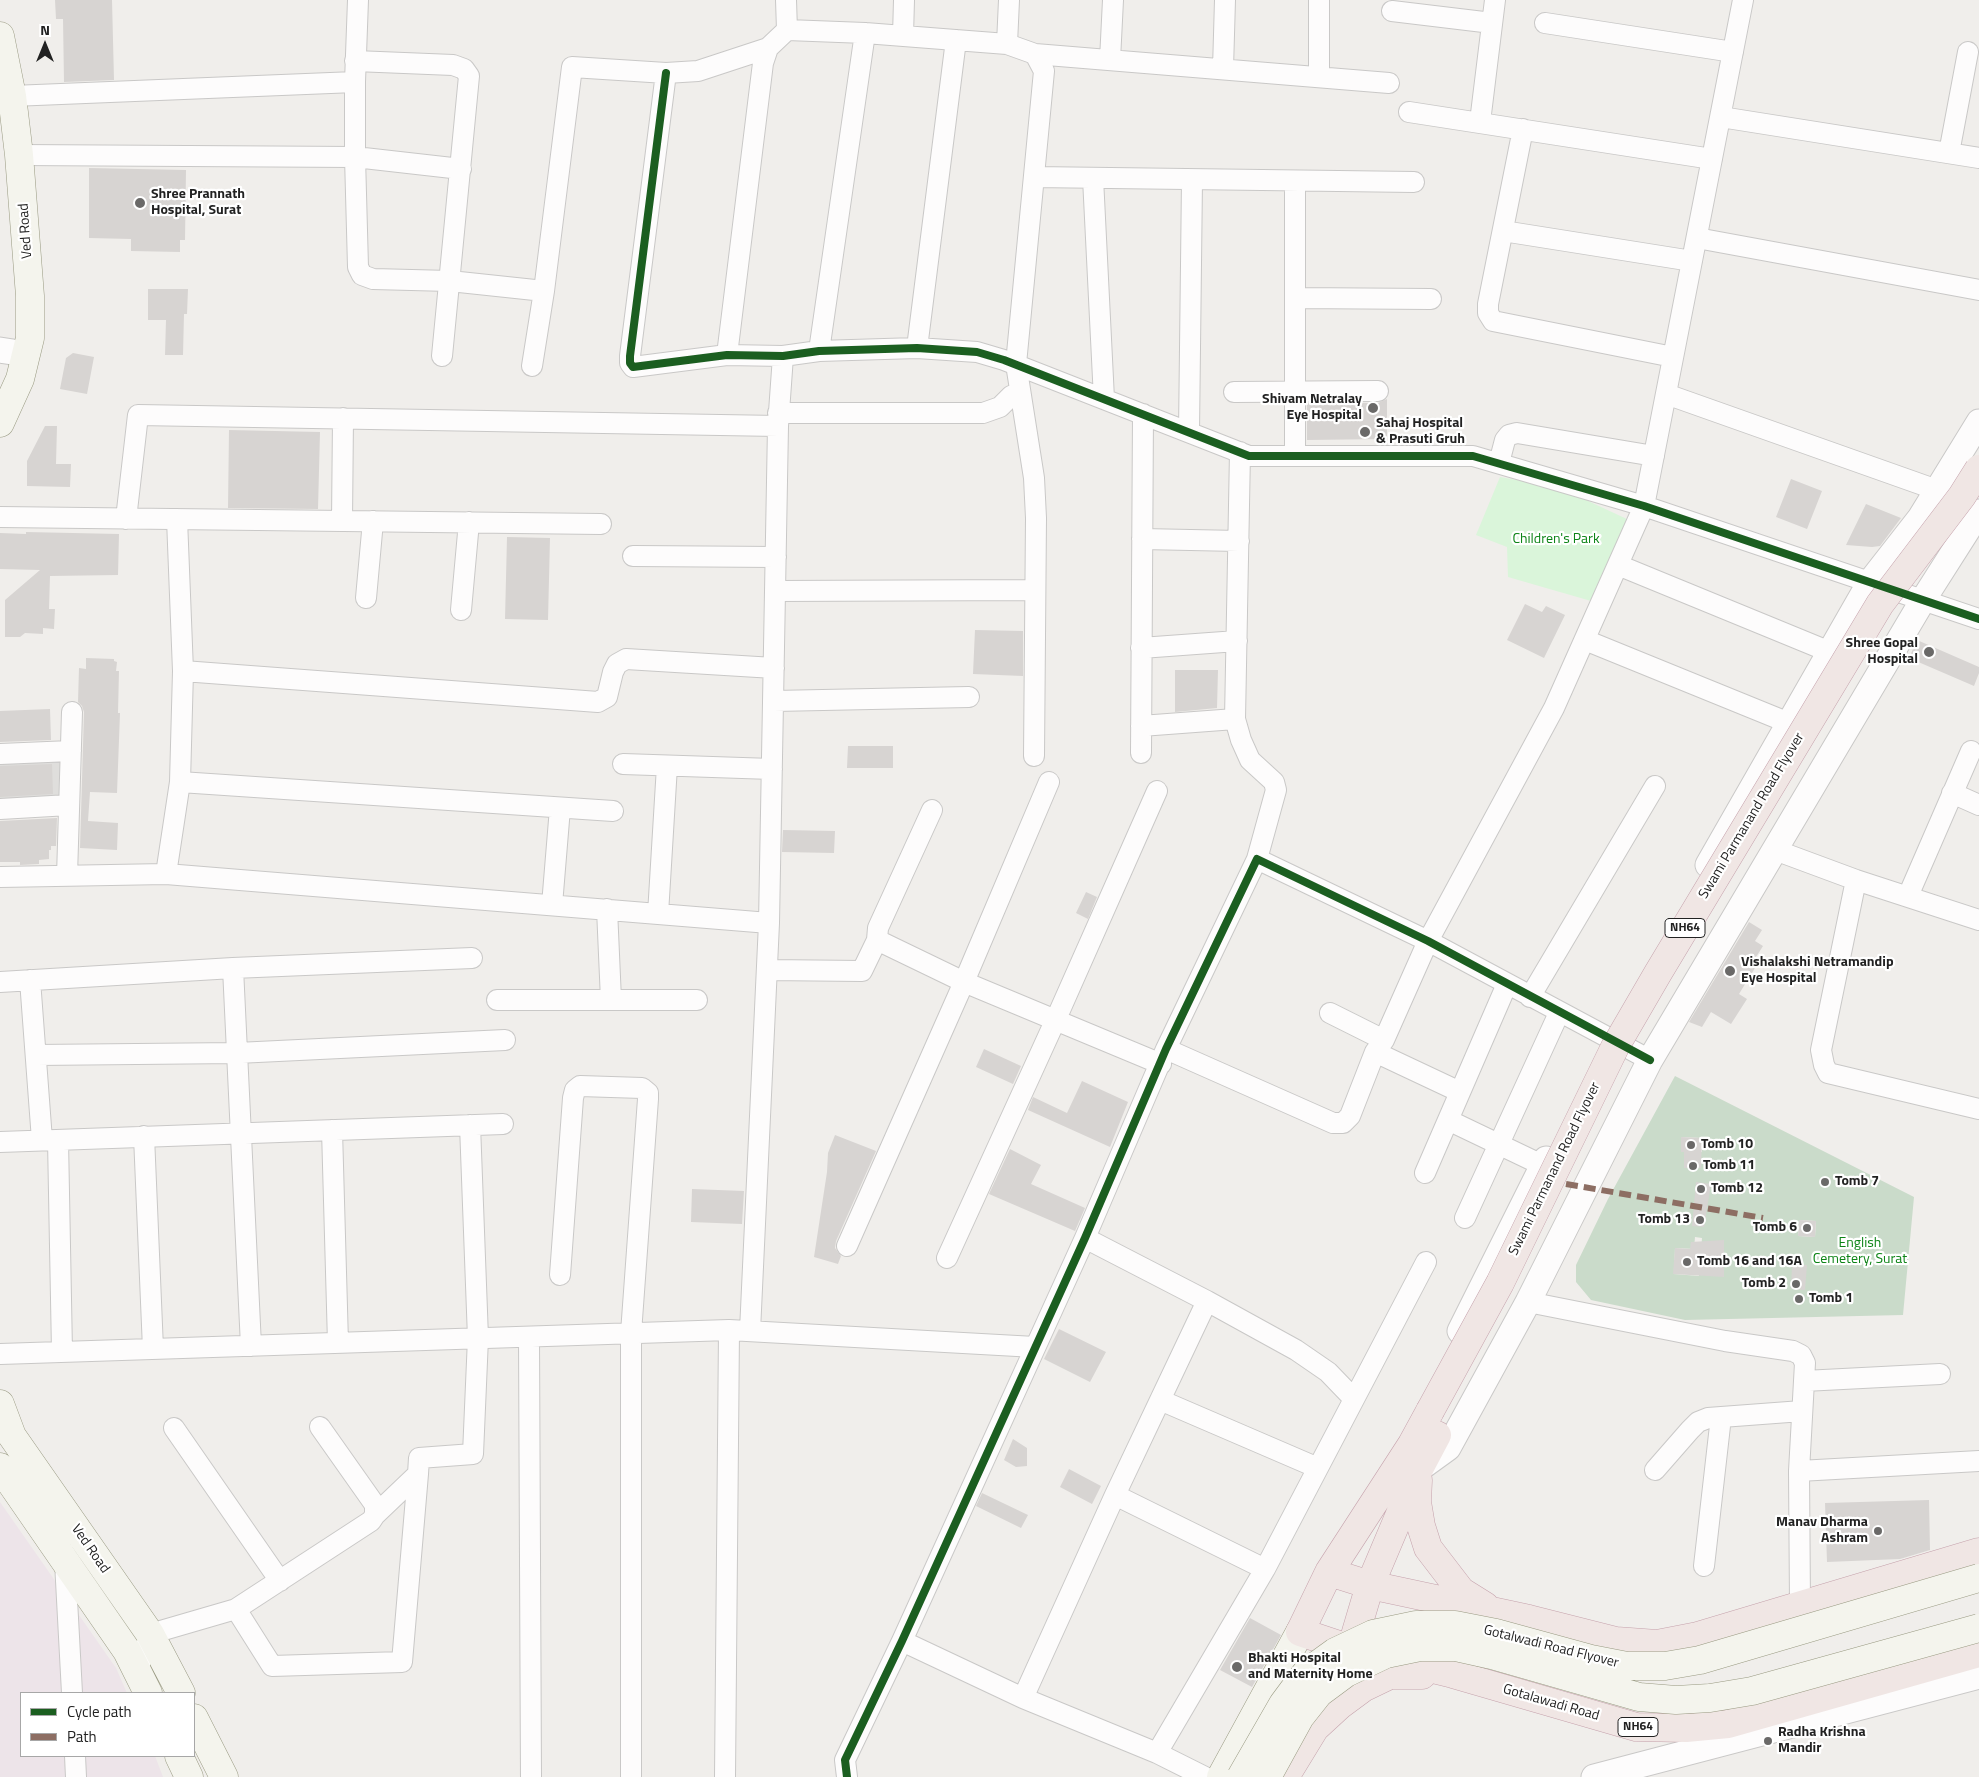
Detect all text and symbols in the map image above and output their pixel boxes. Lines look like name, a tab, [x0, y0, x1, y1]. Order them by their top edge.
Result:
text: N	[40, 19, 50, 40]
north arrow	[20, 20, 70, 70]
place label: Shree Prannath Hospital, Surat	[151, 187, 245, 220]
marker: Shree Prannath Hospital, Surat	[133, 196, 147, 210]
street label: Ved Road	[16, 203, 36, 259]
place label: Shivam Netralay Eye Hospital	[1262, 392, 1362, 424]
marker: Shivam Netralay Eye Hospital	[1366, 401, 1380, 415]
place label: Sahaj Hospital & Prasuti Gruh	[1376, 416, 1465, 448]
marker: Sahaj Hospital & Prasuti Gruh	[1358, 425, 1372, 439]
park label: Children's Park	[1512, 532, 1600, 548]
place label: Shree Gopal Hospital	[1846, 636, 1918, 669]
marker: Shree Gopal Hospital	[1922, 645, 1936, 659]
street label: Swami Parmanand Road Flyover	[1696, 730, 1808, 902]
road number: NH64	[1665, 918, 1705, 938]
place label: Vishalakshi Netramandip Eye Hospital	[1741, 955, 1894, 988]
marker: Vishalakshi Netramandip Eye Hospital	[1723, 964, 1737, 978]
street label: Swami Parmanand Road Flyover	[1506, 1080, 1604, 1258]
place label: Tomb 10	[1701, 1137, 1753, 1153]
marker: Tomb 10	[1685, 1139, 1697, 1151]
place label: Tomb 11	[1703, 1158, 1755, 1174]
marker: Tomb 11	[1687, 1160, 1699, 1172]
place label: Tomb 7	[1835, 1174, 1879, 1190]
marker: Tomb 7	[1819, 1176, 1831, 1188]
place label: Tomb 12	[1711, 1181, 1763, 1197]
marker: Tomb 12	[1695, 1183, 1707, 1195]
place label: Tomb 13	[1638, 1212, 1690, 1228]
marker: Tomb 13	[1694, 1214, 1706, 1226]
place label: Tomb 6	[1753, 1220, 1797, 1236]
marker: Tomb 6	[1801, 1222, 1813, 1234]
park label: English Cemetery, Surat	[1813, 1236, 1907, 1268]
place label: Tomb 16 and 16A	[1697, 1254, 1802, 1270]
marker: Tomb 16 and 16A	[1681, 1256, 1693, 1268]
place label: Tomb 2	[1742, 1276, 1786, 1292]
marker: Tomb 2	[1790, 1278, 1802, 1290]
place label: Tomb 1	[1809, 1291, 1853, 1307]
marker: Tomb 1	[1793, 1293, 1805, 1305]
place label: Manav Dharma Ashram	[1776, 1515, 1868, 1548]
street label: Ved Road	[67, 1521, 113, 1577]
marker: Manav Dharma Ashram	[1872, 1525, 1884, 1537]
street label: Gotalwadi Road Flyover	[1482, 1622, 1620, 1672]
place label: Bhakti Hospital and Maternity Home	[1248, 1651, 1373, 1684]
marker: Bhakti Hospital and Maternity Home	[1230, 1660, 1244, 1674]
street label: Gotalawadi Road	[1501, 1681, 1601, 1725]
legend	[20, 1692, 195, 1757]
text: Cycle path	[67, 1700, 132, 1723]
road number: NH64	[1618, 1718, 1658, 1736]
text: Path	[67, 1725, 97, 1748]
place label: Radha Krishna Mandir	[1778, 1725, 1866, 1758]
marker: Radha Krishna Mandir	[1762, 1735, 1774, 1747]

